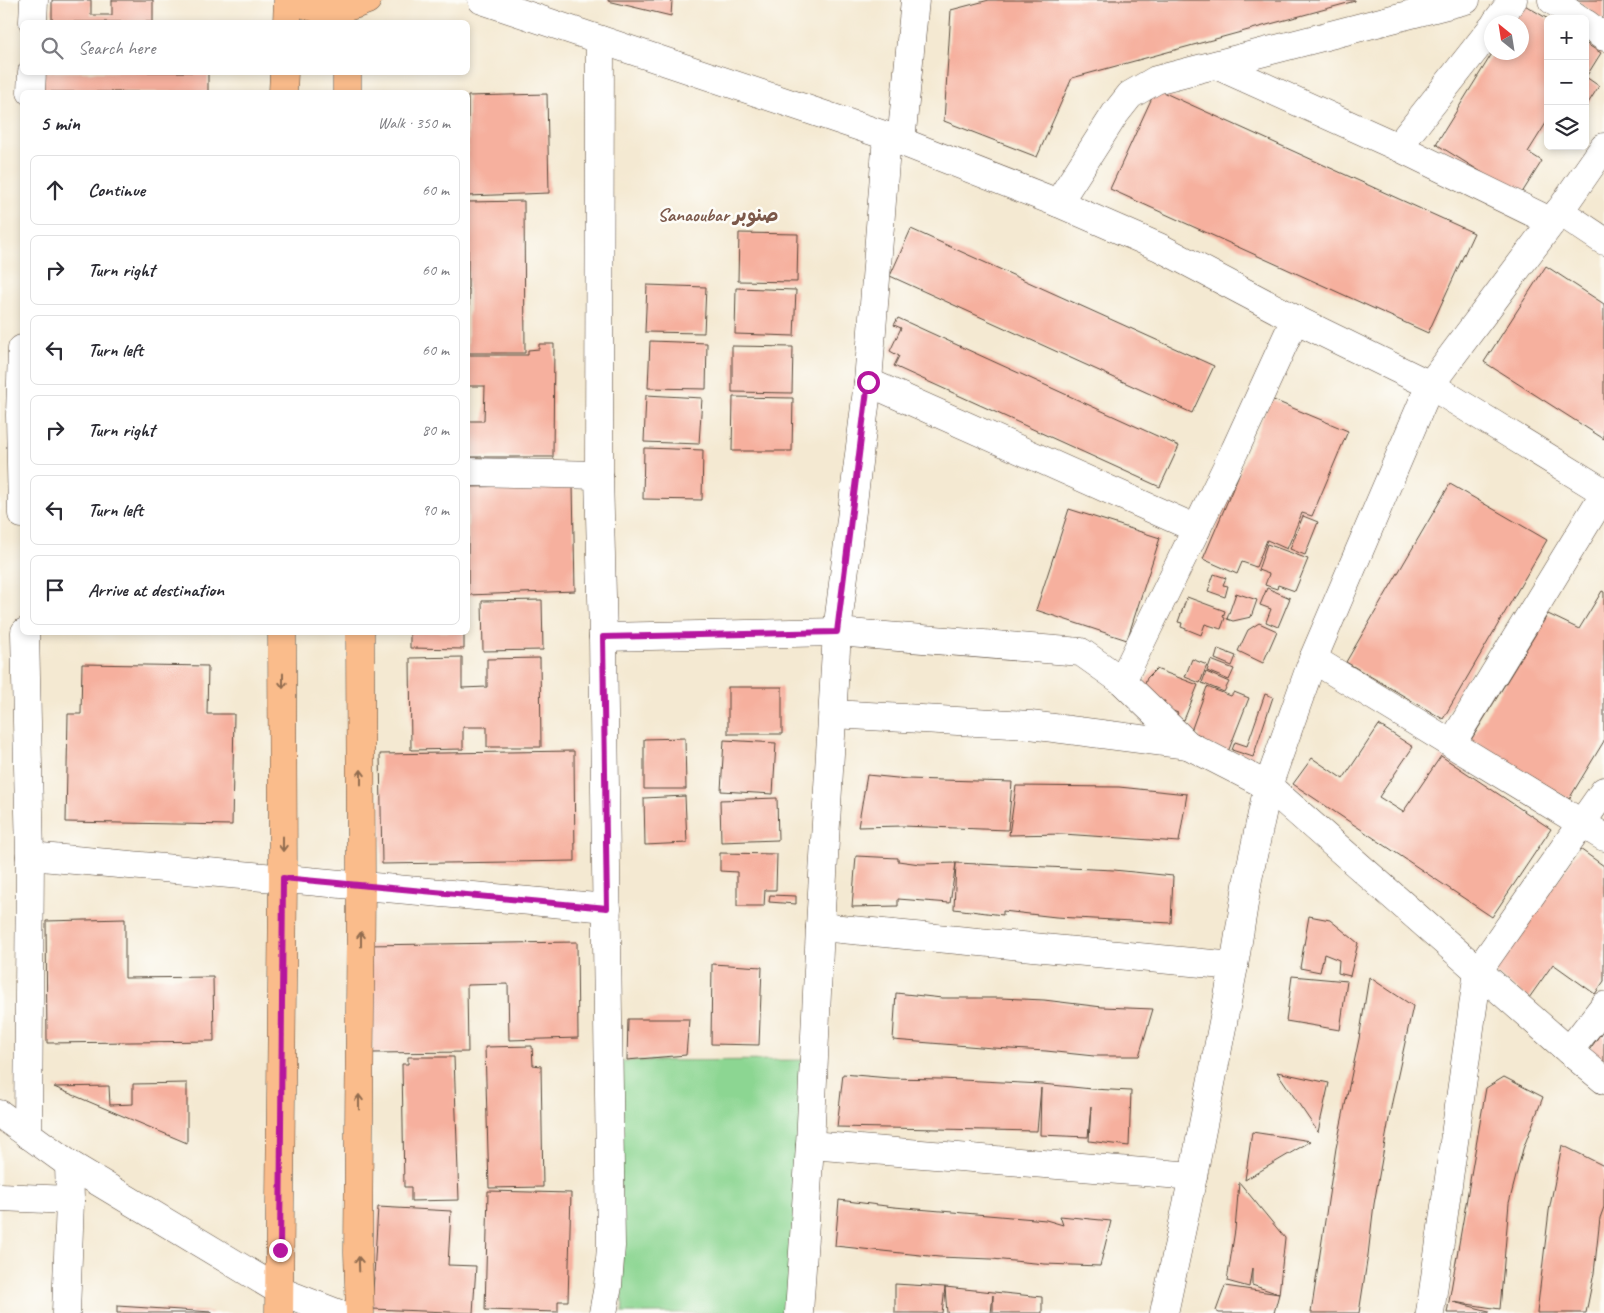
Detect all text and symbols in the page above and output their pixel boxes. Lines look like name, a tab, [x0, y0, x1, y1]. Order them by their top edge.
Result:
north arrow	[1484, 15, 1529, 60]
map controls	[1544, 15, 1589, 150]
button: +	[1544, 15, 1589, 60]
search box	[20, 20, 470, 75]
icon: search	[38, 34, 66, 62]
text: Search here	[78, 36, 155, 60]
button: −	[1544, 60, 1589, 105]
button: layers	[1544, 105, 1589, 150]
text: 5 min	[40, 110, 80, 136]
text: Walk · 350 m	[378, 113, 450, 133]
icon: ahead	[41, 176, 69, 204]
text: Continue	[88, 178, 145, 202]
text: 60 m	[422, 180, 449, 200]
district label: Sanaoubar صنوبر	[658, 203, 778, 228]
icon: right	[41, 256, 69, 284]
text: Turn right	[88, 258, 155, 282]
text: 60 m	[422, 260, 449, 280]
icon: left	[41, 336, 69, 364]
text: Turn left	[88, 338, 143, 362]
text: 60 m	[422, 340, 449, 360]
route start	[857, 371, 880, 394]
icon: right	[41, 416, 69, 444]
text: Turn right	[88, 418, 155, 442]
text: 80 m	[422, 420, 449, 440]
icon: left	[41, 496, 69, 524]
text: Turn left	[88, 498, 143, 522]
text: 90 m	[422, 500, 449, 520]
icon: arrive	[41, 576, 69, 604]
text: Arrive at destination	[88, 578, 224, 602]
one-way arrow	[278, 672, 288, 689]
one-way arrow	[356, 769, 366, 786]
one-way arrow	[278, 835, 288, 851]
one-way arrow	[356, 932, 366, 948]
one-way arrow	[355, 1094, 364, 1110]
route end	[269, 1239, 292, 1262]
one-way arrow	[354, 1257, 364, 1273]

